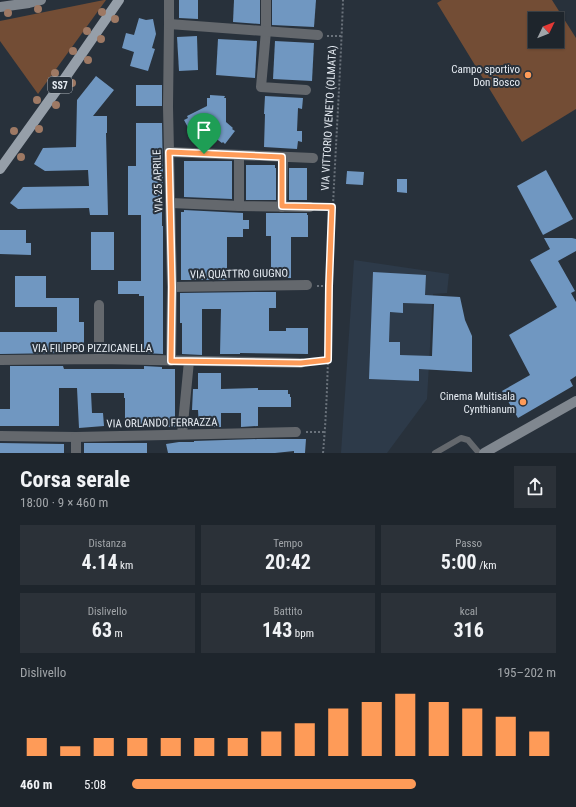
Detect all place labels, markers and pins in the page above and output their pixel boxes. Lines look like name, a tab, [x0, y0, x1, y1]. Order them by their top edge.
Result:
place label: Campo sportivo Don Bosco	[451, 63, 520, 89]
marker: Campo sportivo Don Bosco	[523, 70, 533, 80]
pin	[187, 113, 221, 154]
place label: Cinema Multisala Cynthianum	[440, 390, 515, 416]
marker: Cinema Multisala Cynthianum	[518, 397, 528, 407]

